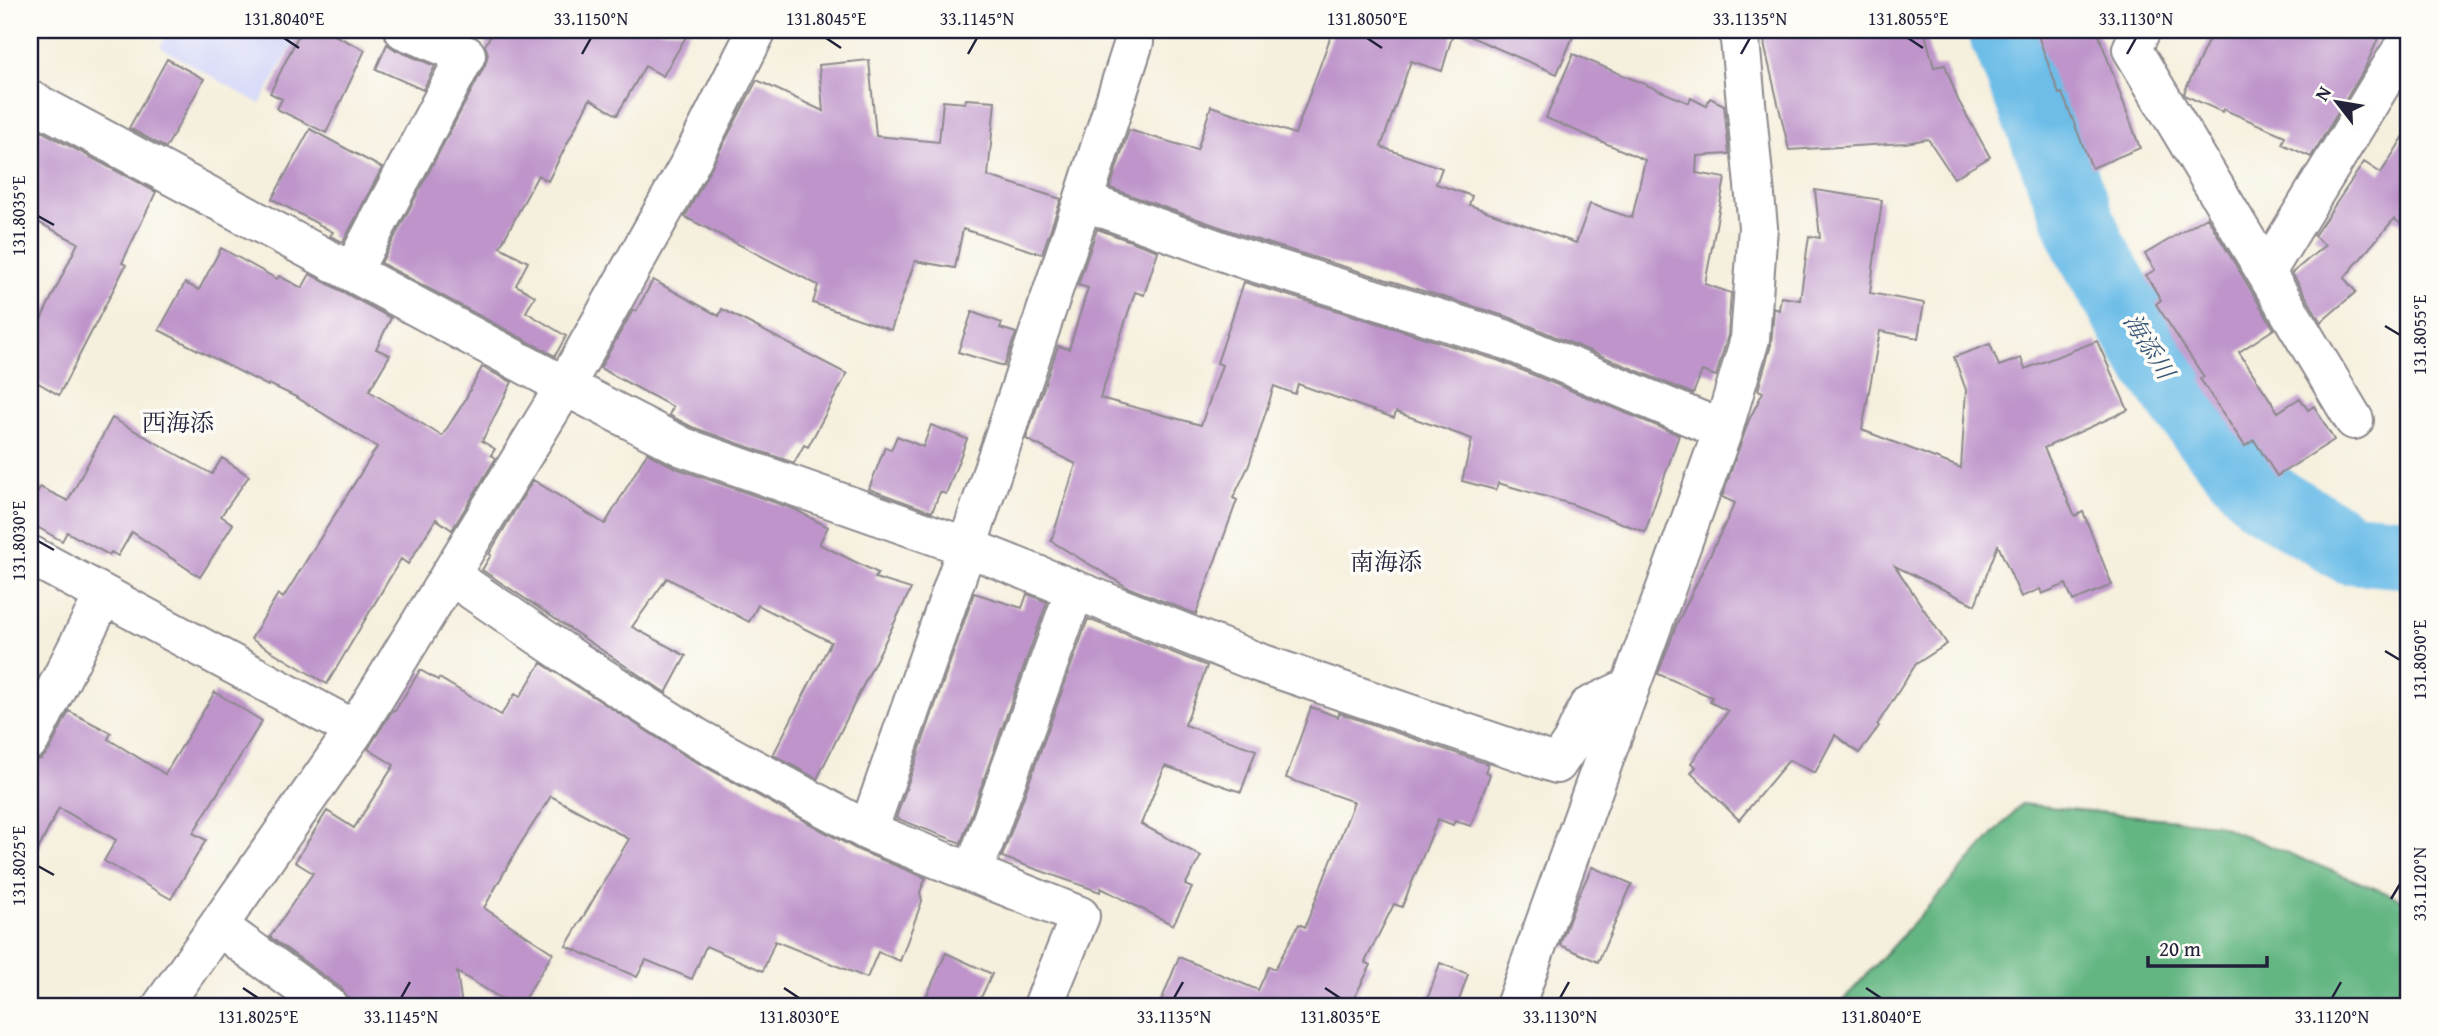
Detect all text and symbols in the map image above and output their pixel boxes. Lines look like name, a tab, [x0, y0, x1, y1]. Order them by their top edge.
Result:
text: 131.8040°E	[244, 5, 324, 32]
text: 33.1150°N	[554, 5, 629, 32]
text: 131.8045°E	[786, 5, 866, 32]
text: 33.1145°N	[940, 5, 1015, 32]
text: 131.8050°E	[1327, 5, 1407, 32]
text: 33.1135°N	[1713, 5, 1788, 32]
text: 131.8055°E	[1868, 5, 1948, 32]
text: 33.1130°N	[2099, 5, 2174, 32]
north arrow	[2302, 66, 2372, 136]
text: N	[2307, 80, 2338, 106]
text: 131.8035°E	[5, 176, 32, 256]
text: 131.8055°E	[2406, 295, 2433, 375]
water label: 海添川	[2115, 306, 2185, 388]
district label: 西海添	[142, 405, 214, 440]
text: 131.8030°E	[5, 501, 32, 581]
district label: 南海添	[1350, 544, 1422, 579]
text: 131.8050°E	[2406, 620, 2433, 700]
text: 131.8025°E	[5, 826, 32, 906]
text: 33.1120°N	[2406, 846, 2433, 921]
scale bar	[2148, 924, 2268, 968]
text: 20 m	[2159, 933, 2201, 964]
text: 131.8025°E	[218, 1003, 298, 1030]
text: 33.1145°N	[364, 1003, 439, 1030]
text: 131.8030°E	[759, 1003, 839, 1030]
text: 33.1135°N	[1137, 1003, 1212, 1030]
text: 131.8035°E	[1300, 1003, 1380, 1030]
text: 33.1130°N	[1523, 1003, 1598, 1030]
text: 131.8040°E	[1841, 1003, 1921, 1030]
text: 33.1120°N	[2295, 1003, 2370, 1030]

